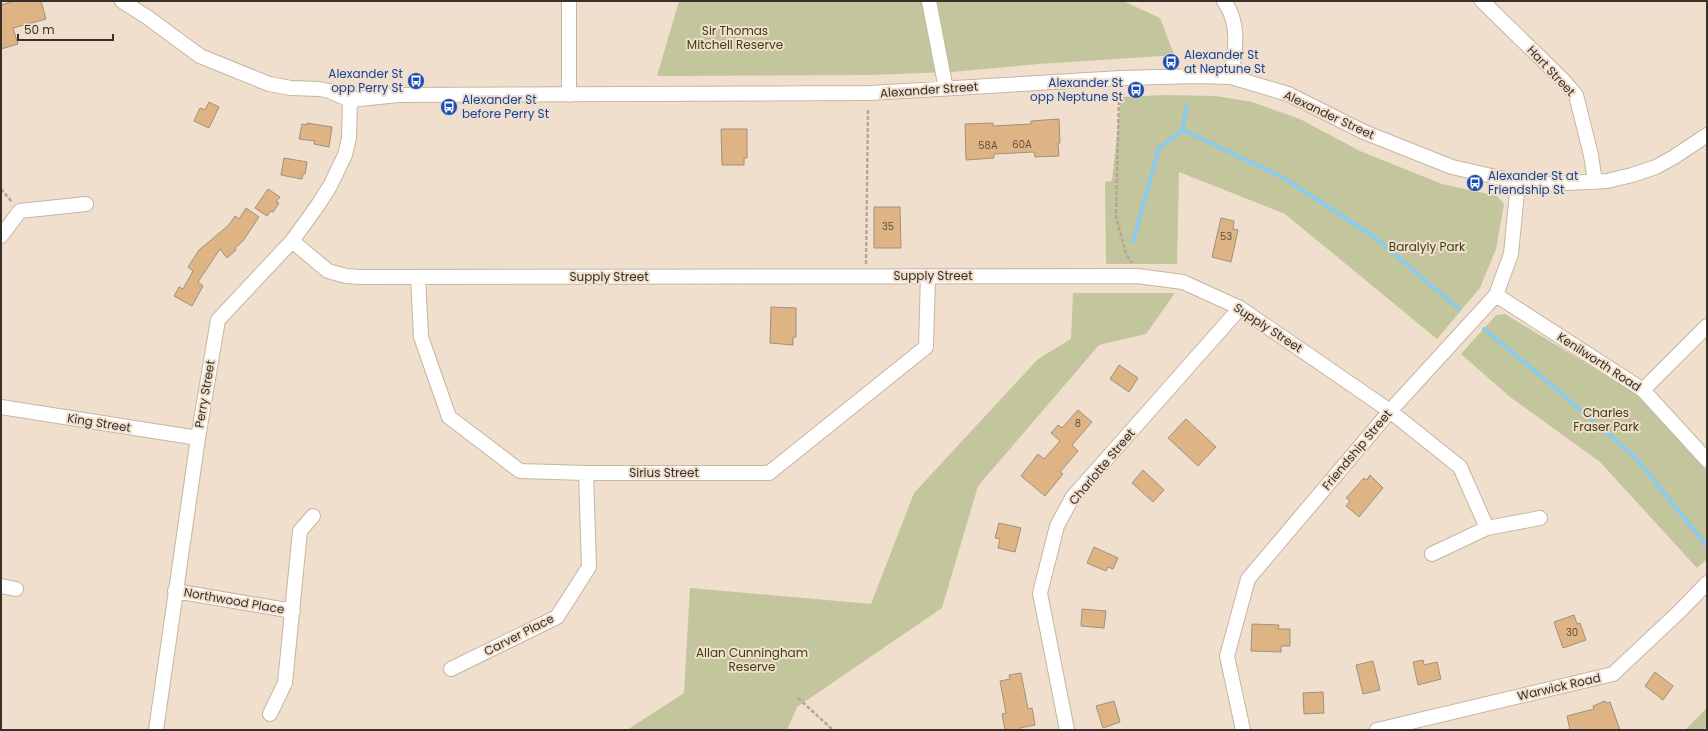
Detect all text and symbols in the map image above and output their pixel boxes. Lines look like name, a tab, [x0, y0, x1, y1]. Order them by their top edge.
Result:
scale bar	[18, 16, 113, 42]
text: 50 m	[24, 21, 55, 38]
park label: Sir Thomas Mitchell Reserve	[687, 22, 783, 53]
street label: Hart Street	[1523, 42, 1579, 100]
place label: Alexander St at Neptune St	[1184, 46, 1265, 77]
bus stop icon: Alexander St at Neptune St	[1161, 52, 1181, 72]
place label: Alexander St opp Perry St	[328, 65, 403, 96]
bus stop icon: Alexander St opp Perry St	[406, 71, 426, 91]
place label: Alexander St opp Neptune St	[1030, 74, 1123, 105]
street label: Alexander Street	[879, 78, 979, 101]
bus stop icon: Alexander St opp Neptune St	[1126, 80, 1146, 100]
street label: Alexander Street	[1281, 86, 1377, 143]
place label: Alexander St before Perry St	[462, 91, 549, 122]
bus stop icon: Alexander St before Perry St	[439, 97, 459, 117]
house number: 60A	[1012, 137, 1032, 152]
house number: 58A	[978, 138, 998, 153]
place label: Alexander St at Friendship St	[1488, 167, 1578, 198]
bus stop icon: Alexander St at Friendship St	[1465, 173, 1485, 193]
house number: 35	[882, 219, 894, 234]
house number: 53	[1220, 229, 1232, 244]
park label: Baralyly Park	[1389, 238, 1466, 255]
street label: Supply Street	[894, 267, 973, 284]
street label: Supply Street	[570, 268, 649, 285]
street label: Supply Street	[1231, 299, 1306, 356]
street label: Kenilworth Road	[1554, 328, 1644, 395]
street label: Perry Street	[190, 359, 219, 429]
park label: Charles Fraser Park	[1573, 404, 1640, 435]
street label: Friendship Street	[1318, 406, 1395, 493]
street label: King Street	[66, 409, 132, 436]
house number: 8	[1075, 416, 1081, 431]
street label: Charlotte Street	[1065, 425, 1139, 508]
street label: Sirius Street	[629, 464, 699, 481]
street label: Northwood Place	[182, 583, 286, 618]
street label: Carver Place	[481, 610, 557, 659]
house number: 30	[1566, 625, 1578, 640]
park label: Allan Cunningham Reserve	[696, 644, 808, 675]
street label: Warwick Road	[1516, 669, 1602, 704]

